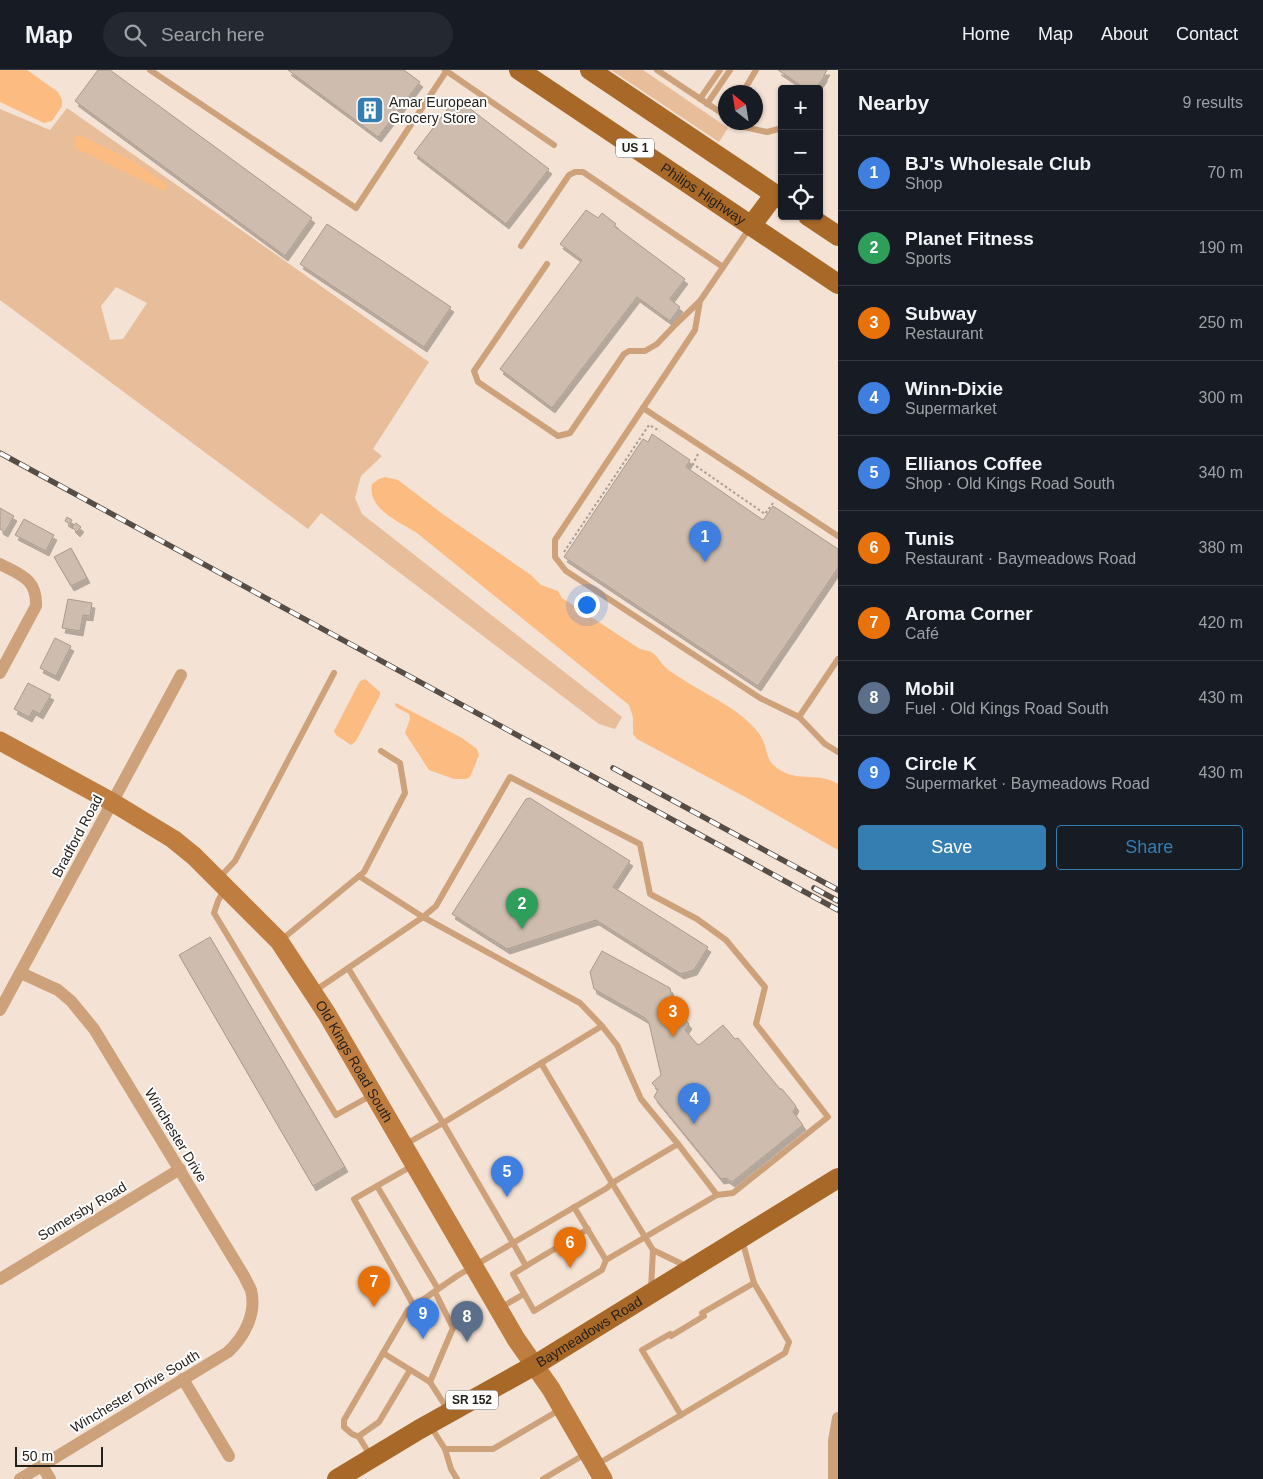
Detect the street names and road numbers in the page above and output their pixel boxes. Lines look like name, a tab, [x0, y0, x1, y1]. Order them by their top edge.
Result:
road number: US 1	[616, 138, 654, 158]
street label: Philips Highway	[658, 159, 749, 228]
street label: Bradford Road	[49, 792, 105, 880]
street label: Old Kings Road South	[312, 997, 396, 1125]
street label: Winchester Drive	[142, 1085, 210, 1185]
street label: Somersby Road	[35, 1178, 129, 1244]
street label: Baymeadows Road	[533, 1293, 645, 1370]
street label: Winchester Drive South	[68, 1346, 202, 1436]
road number: SR 152	[446, 1390, 498, 1410]

